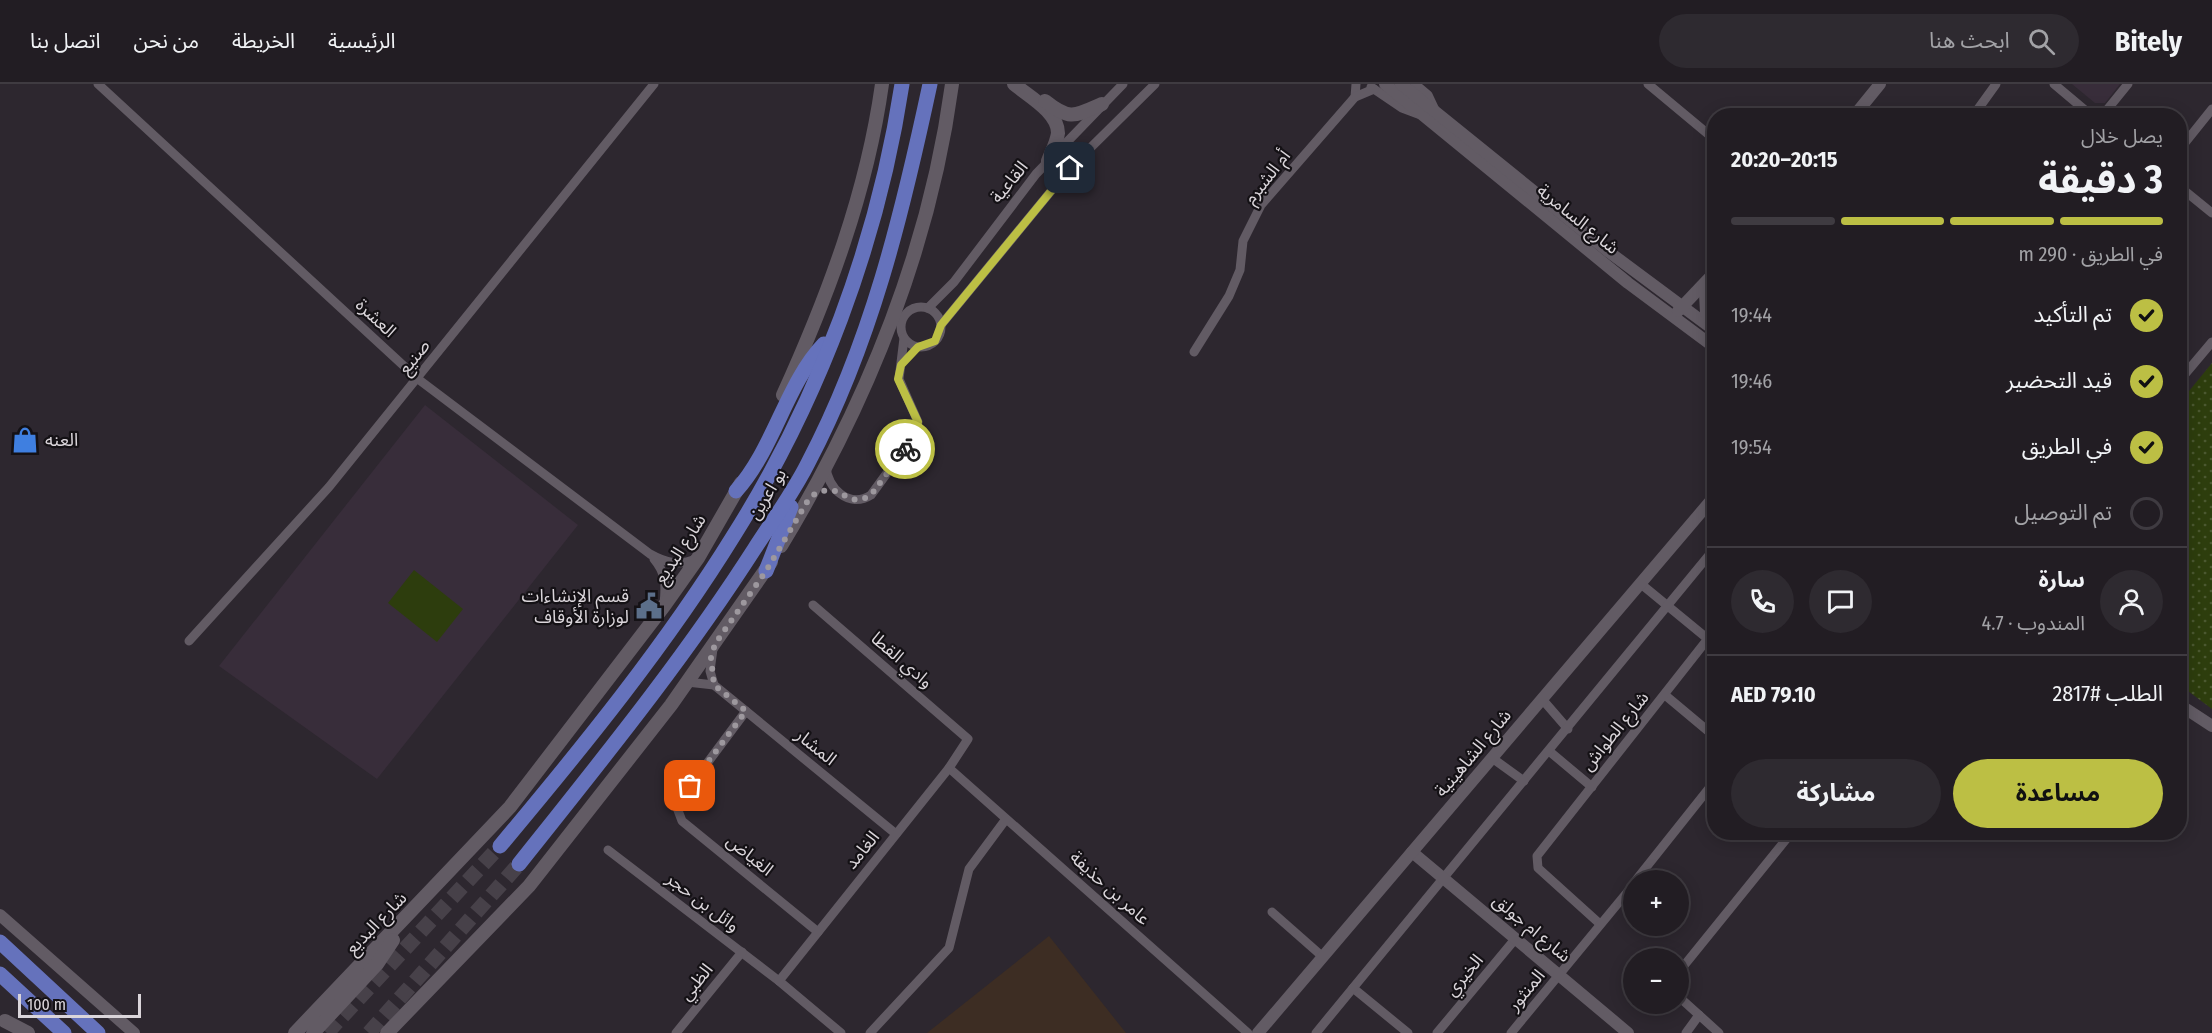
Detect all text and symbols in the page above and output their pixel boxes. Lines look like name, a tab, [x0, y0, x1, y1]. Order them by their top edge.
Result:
search box	[1659, 14, 2079, 68]
icon: search	[2025, 25, 2058, 58]
text: Bitely	[2115, 25, 2182, 58]
text: ابحث هنا	[1929, 27, 2010, 54]
text: اتصل بنا	[30, 28, 100, 54]
text: من نحن	[133, 28, 199, 54]
text: الخريطة	[232, 28, 295, 54]
text: الرئيسية	[328, 28, 396, 54]
text: يصل خلال	[2081, 124, 2163, 148]
pin	[1044, 142, 1095, 193]
street label: أم الشبرم	[1239, 145, 1297, 210]
text: 20:15–20:20	[1731, 146, 1838, 173]
icon: home	[1053, 151, 1086, 184]
street label: القاعية	[985, 157, 1033, 207]
text: 3 دقيقة	[2038, 157, 2163, 203]
street label: شارع السامرية	[1531, 179, 1623, 261]
text: في الطريق · 290 m	[2018, 242, 2163, 266]
street label: العشرة	[351, 294, 401, 342]
icon: check	[2130, 299, 2163, 332]
text: تم التأكيد	[2033, 301, 2112, 328]
text: 19:44	[1731, 303, 1772, 327]
street label: صنيع	[393, 335, 437, 381]
icon: check	[2130, 365, 2163, 398]
text: قيد التحضير	[2006, 367, 2112, 394]
text: 19:46	[1731, 369, 1772, 393]
courier	[875, 419, 935, 479]
shop icon: العنه	[10, 425, 40, 455]
place label: العنه	[45, 429, 78, 451]
icon: check	[2130, 431, 2163, 464]
icon: bike	[889, 433, 922, 466]
text: في الطريق	[2022, 433, 2112, 460]
text: 19:54	[1731, 435, 1772, 459]
street label: بو اعرين	[743, 464, 791, 524]
text: تم التوصيل	[2014, 499, 2112, 526]
street label: شارع البديع	[649, 510, 713, 590]
text: سارة	[2039, 566, 2085, 593]
button: phone	[1731, 570, 1794, 633]
button: chat	[1809, 570, 1872, 633]
button: person	[2100, 570, 2163, 633]
place label: قسم الإنشاءات لوزارة الأوقاف	[522, 585, 629, 628]
public building icon: قسم الإنشاءات لوزارة الأوقاف	[634, 591, 664, 621]
text: المندوب · 4.7	[1982, 611, 2085, 635]
street label: وادي القطا	[865, 627, 937, 694]
text: الطلب #2817	[2053, 680, 2163, 707]
text: AED 79.10	[1731, 681, 1816, 708]
street label: شارع الطواش	[1576, 687, 1656, 777]
street label: شارع الشاهينية	[1430, 705, 1518, 803]
street label: المشار	[790, 723, 841, 770]
button: مشاركة	[1731, 759, 1941, 828]
button: مساعدة	[1953, 759, 2163, 828]
pin	[664, 760, 715, 811]
icon: bag	[673, 769, 706, 802]
street label: الغامد	[840, 827, 884, 873]
street label: الغياض	[722, 830, 778, 880]
street label: عامر بن حذيفة	[1065, 846, 1155, 930]
street label: وائل بن حجر	[661, 867, 744, 937]
map controls	[1623, 870, 1689, 1014]
button: +	[1623, 870, 1689, 936]
street label: شارع البديع	[341, 887, 413, 961]
street label: شارع ام جولق	[1487, 889, 1575, 969]
button: −	[1623, 948, 1689, 1014]
street label: الخيري	[1440, 950, 1490, 1002]
street label: الظبي	[674, 959, 719, 1006]
street label: المنثور	[1502, 965, 1550, 1016]
scale bar	[18, 991, 141, 1018]
text: 100 m	[27, 995, 66, 1014]

